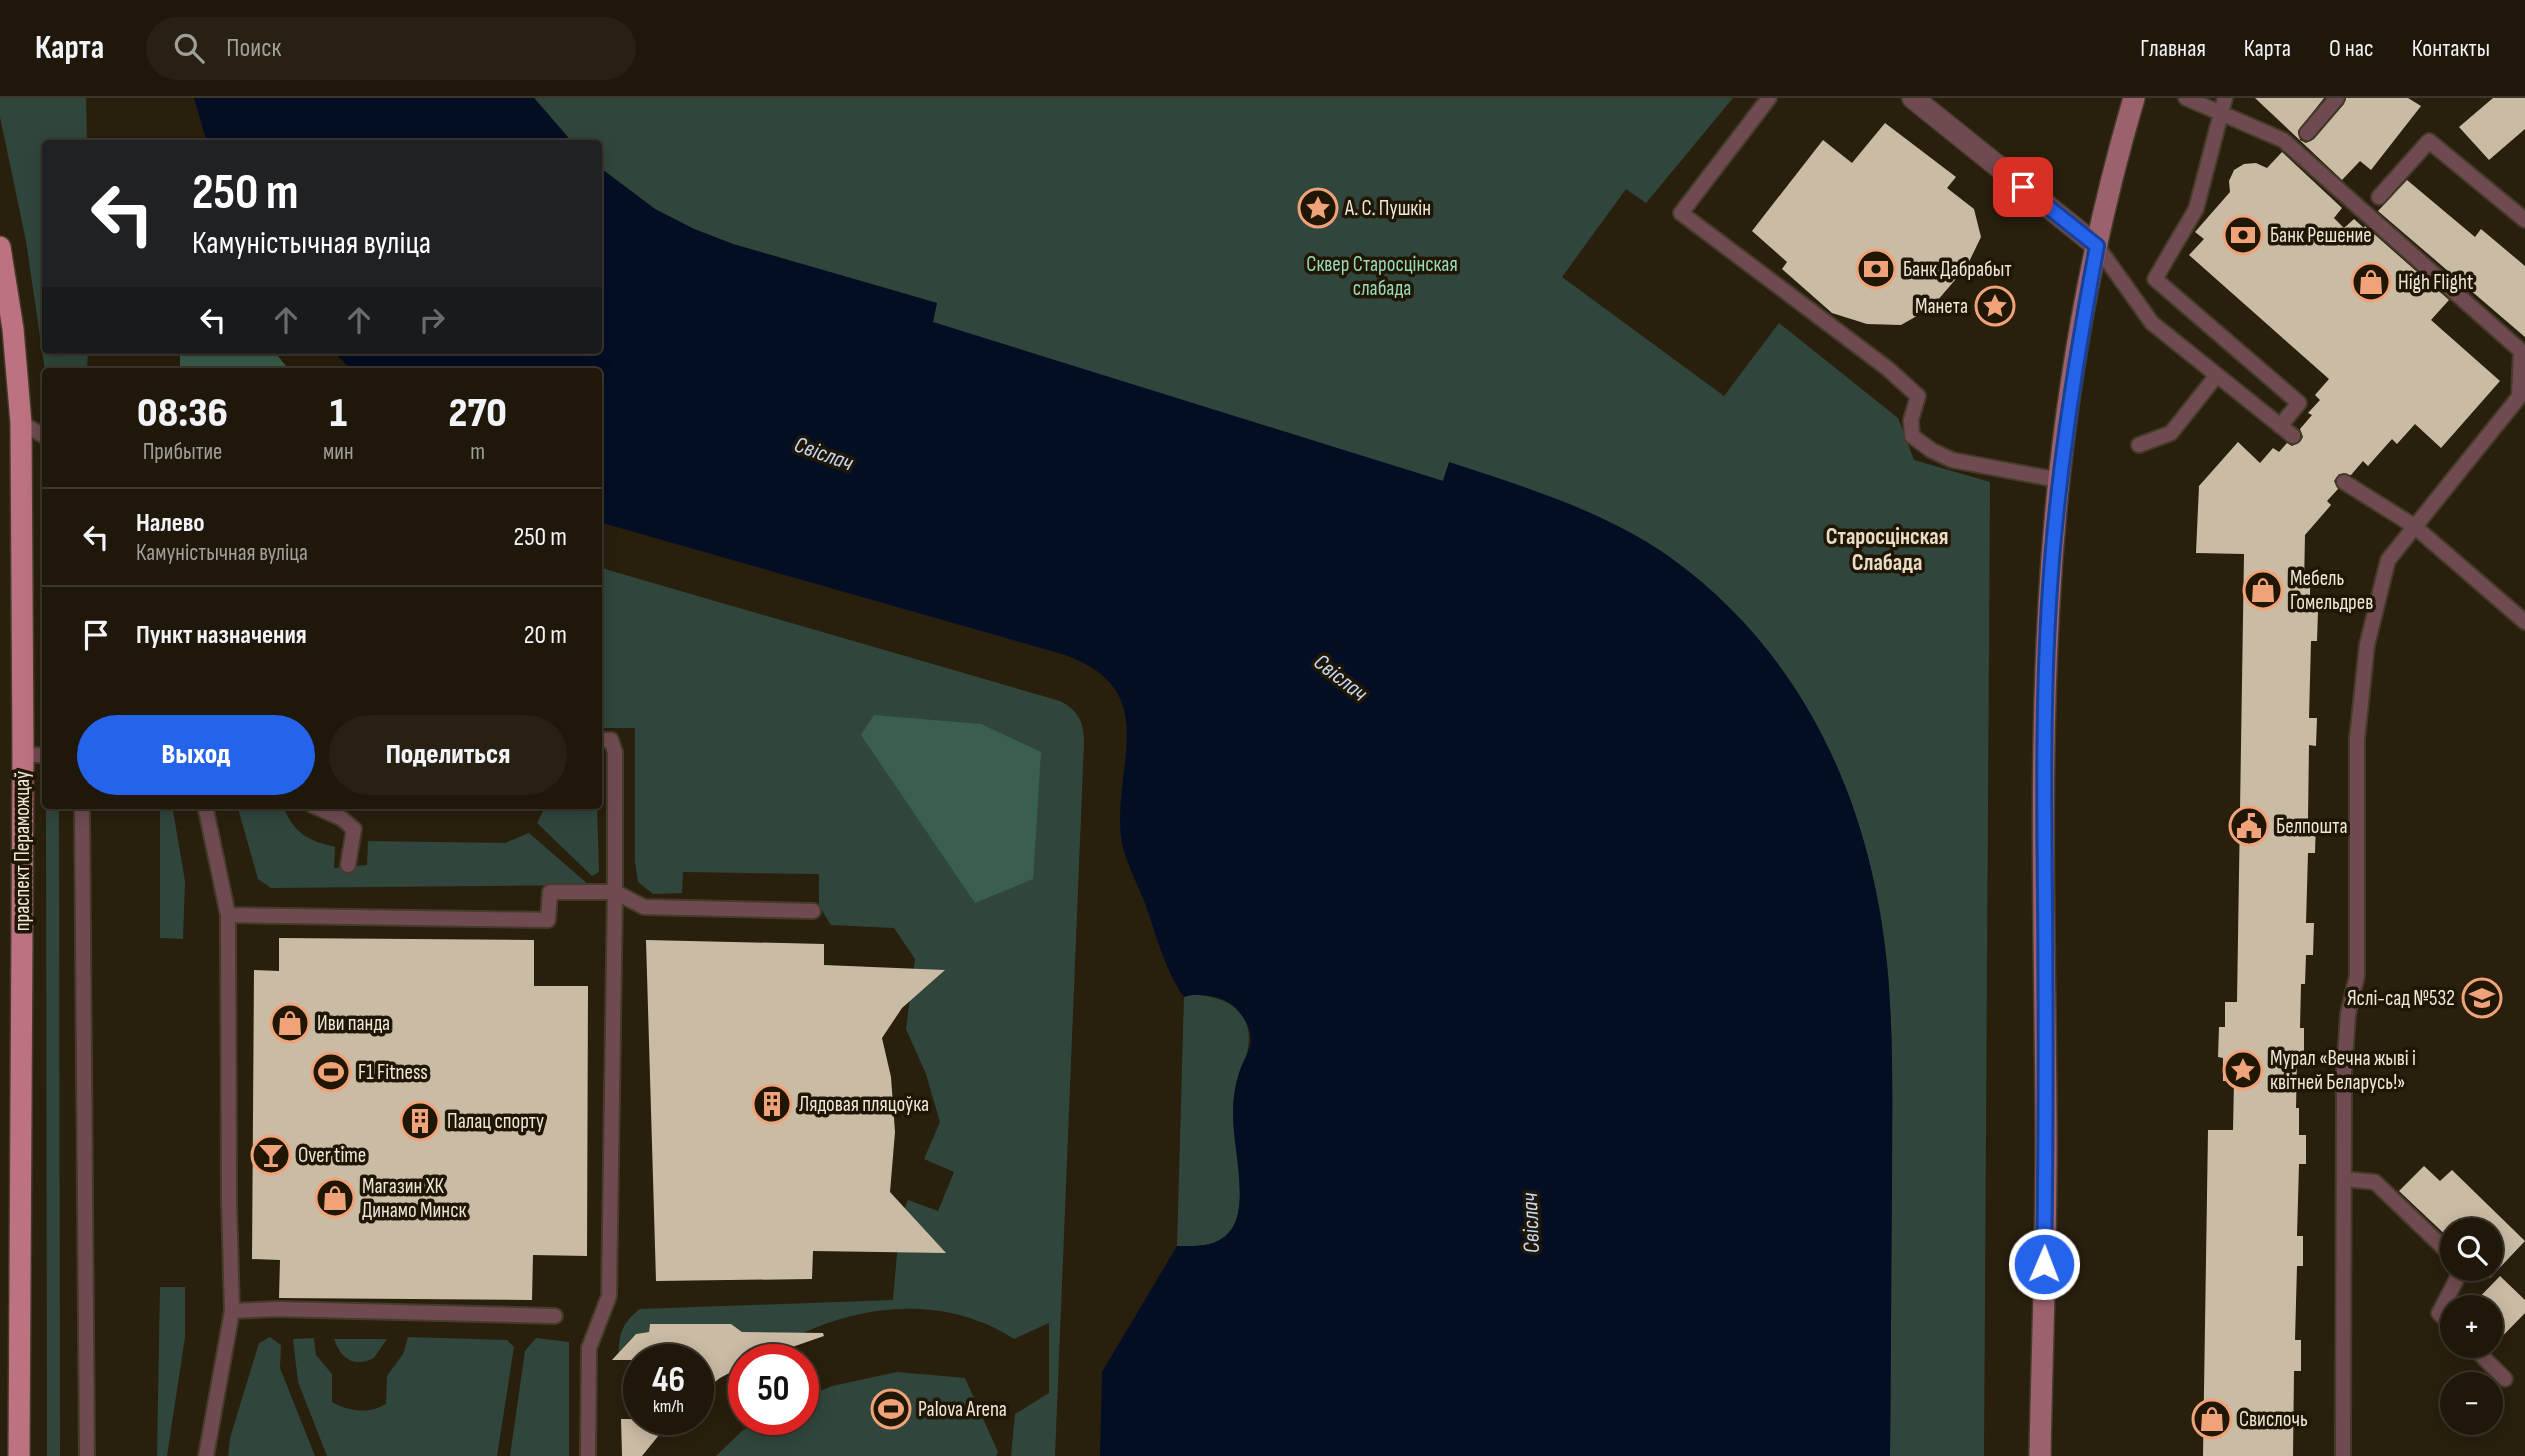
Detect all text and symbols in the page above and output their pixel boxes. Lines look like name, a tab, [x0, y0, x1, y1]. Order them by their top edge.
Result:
search box	[146, 17, 636, 80]
text: Карта	[35, 28, 104, 68]
icon: search	[170, 29, 208, 67]
text: Поиск	[226, 33, 281, 64]
text: Главная	[2140, 34, 2206, 63]
text: Карта	[2244, 34, 2291, 63]
text: О нас	[2329, 34, 2374, 63]
text: Контакты	[2412, 34, 2490, 63]
pin	[1993, 157, 2053, 217]
text: 250 m	[192, 164, 298, 223]
icon: left	[77, 168, 168, 259]
icon: arrive	[2004, 168, 2042, 206]
place icon: А. С. Пушкін	[1297, 187, 1339, 229]
place label: А. С. Пушкін	[1344, 196, 1431, 221]
bank icon: Банк Решение	[2222, 214, 2264, 256]
place label: Банк Решение	[2270, 223, 2372, 248]
text: Камуністычная вуліца	[192, 224, 431, 263]
bank icon: Банк Дабрабыт	[1855, 248, 1897, 290]
park label: Сквер Старосцінская слабада	[1306, 252, 1458, 301]
place label: Банк Дабрабыт	[1903, 257, 2012, 282]
shop icon: High Flight	[2350, 261, 2392, 303]
place label: High Flight	[2398, 270, 2473, 295]
place icon: Манета	[1974, 285, 2016, 327]
place label: Манета	[1915, 294, 1968, 319]
icon: left	[194, 301, 232, 339]
icon: ahead	[267, 301, 305, 339]
icon: ahead	[340, 301, 378, 339]
icon: right	[413, 301, 451, 339]
text: 08:36	[137, 388, 228, 439]
text: 1	[330, 388, 347, 439]
text: 270	[449, 388, 507, 439]
water label: Свіслач	[790, 430, 857, 477]
text: Прибытие	[143, 438, 222, 466]
text: мин	[323, 438, 354, 466]
text: m	[470, 438, 485, 466]
text: Налево	[136, 508, 205, 539]
icon: left	[77, 518, 115, 556]
text: 250 m	[513, 522, 567, 553]
district label: Старосцінская Слабада	[1826, 523, 1948, 577]
text: Камуністычная вуліца	[136, 539, 308, 567]
place label: Мебель Гомельдрев	[2290, 566, 2373, 615]
shop icon: Мебель Гомельдрев	[2242, 569, 2284, 611]
icon: arrive	[77, 616, 115, 654]
text: Пункт назначения	[136, 620, 307, 651]
text: 20 m	[524, 620, 567, 651]
water label: Свіслач	[1308, 648, 1373, 708]
button: Выход	[77, 715, 315, 795]
button: Поделиться	[329, 715, 567, 795]
street label: праспект Пераможцаў	[10, 771, 35, 931]
public building icon: Белпошта	[2228, 805, 2270, 847]
place label: Белпошта	[2276, 814, 2348, 839]
school or university icon: Яслі-сад №532	[2461, 977, 2503, 1019]
place label: Яслі-сад №532	[2347, 986, 2455, 1011]
shop icon: Иви панда	[269, 1002, 311, 1044]
place label: Иви панда	[317, 1011, 390, 1036]
place label: Мурал «Вечна жыві і квітней Беларусь!»	[2270, 1046, 2416, 1095]
place icon: Мурал «Вечна жыві і квітней Беларусь!»	[2222, 1049, 2264, 1091]
sports icon: F1 Fitness	[310, 1051, 352, 1093]
place label: F1 Fitness	[358, 1060, 428, 1085]
building icon: Лядовая пляцоўка	[751, 1083, 793, 1125]
place label: Лядовая пляцоўка	[799, 1092, 929, 1117]
building icon: Палац спорту	[399, 1100, 441, 1142]
place label: Палац спорту	[447, 1109, 544, 1134]
bar icon: Over time	[250, 1134, 292, 1176]
place label: Over time	[298, 1143, 366, 1168]
place label: Магазин ХК Динамо Минск	[362, 1174, 466, 1223]
shop icon: Магазин ХК Динамо Минск	[314, 1177, 356, 1219]
water label: Свіслач	[1516, 1192, 1546, 1254]
map controls	[2440, 1218, 2503, 1435]
button: search	[2440, 1218, 2503, 1281]
position arrow	[2007, 1227, 2081, 1301]
button: +	[2440, 1295, 2503, 1358]
speed limit sign: 50	[728, 1344, 819, 1435]
text: 46	[652, 1359, 685, 1402]
button: −	[2440, 1372, 2503, 1435]
sports icon: Palova Arena	[870, 1388, 912, 1430]
text: km/h	[653, 1396, 684, 1417]
place label: Palova Arena	[918, 1397, 1007, 1422]
shop icon: Свислочь	[2191, 1398, 2233, 1440]
place label: Свислочь	[2239, 1407, 2308, 1432]

